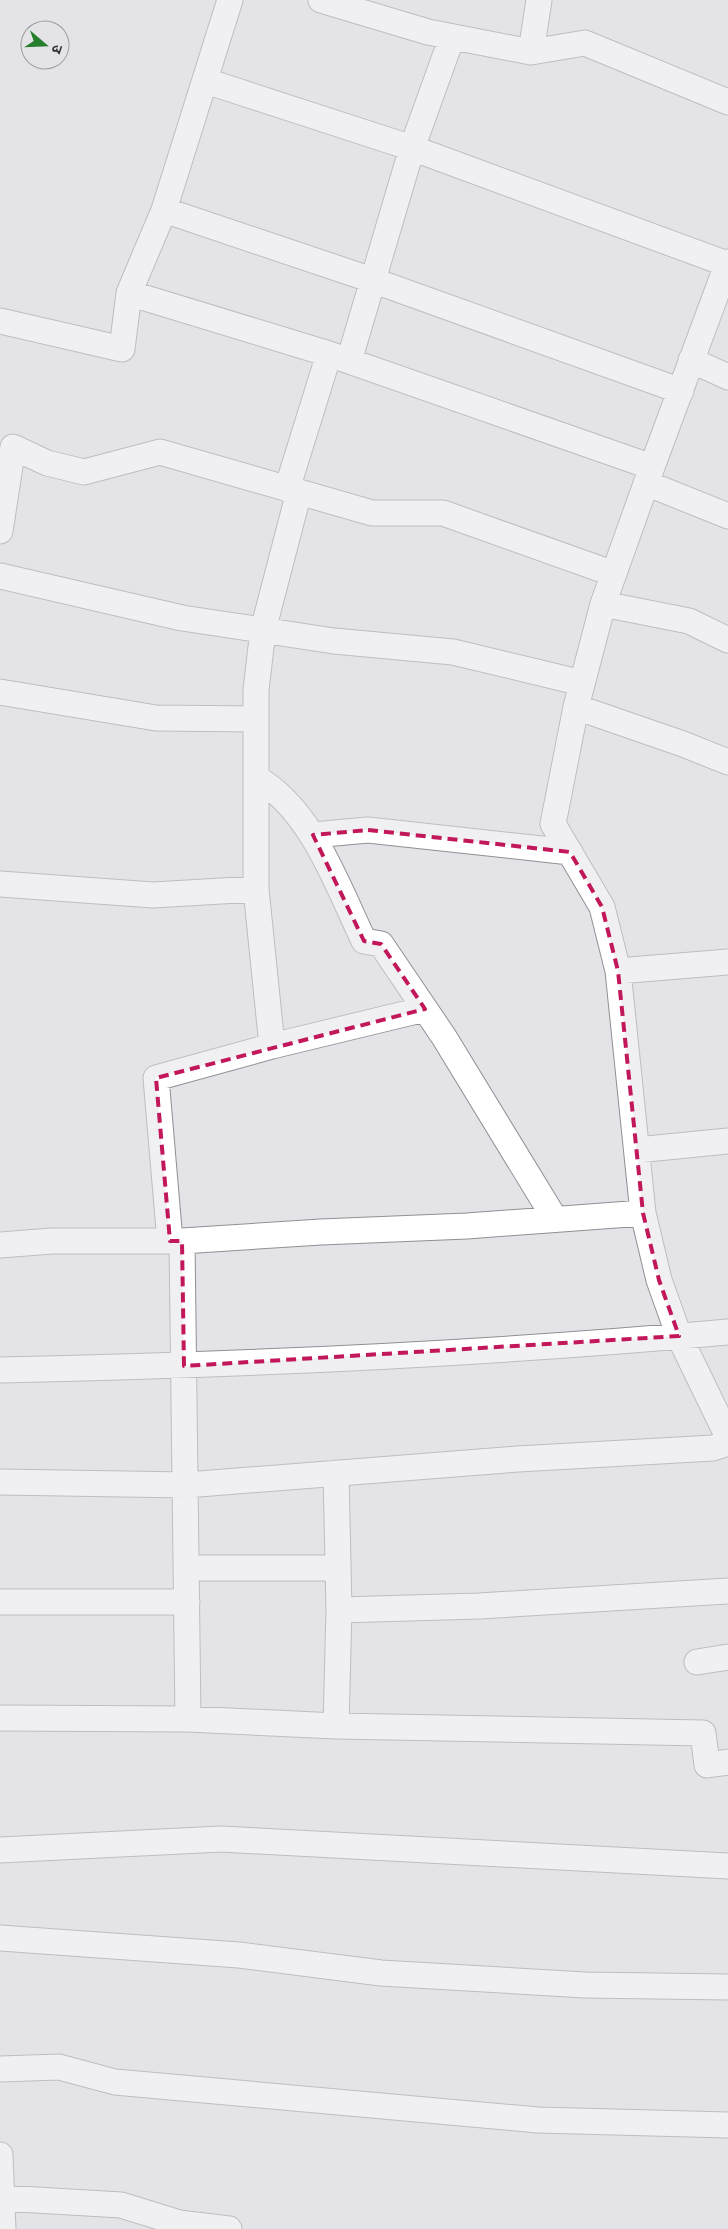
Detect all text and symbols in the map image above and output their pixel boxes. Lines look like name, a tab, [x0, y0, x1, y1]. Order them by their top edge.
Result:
north arrow	[20, 20, 70, 70]
text: उ	[48, 43, 67, 57]

